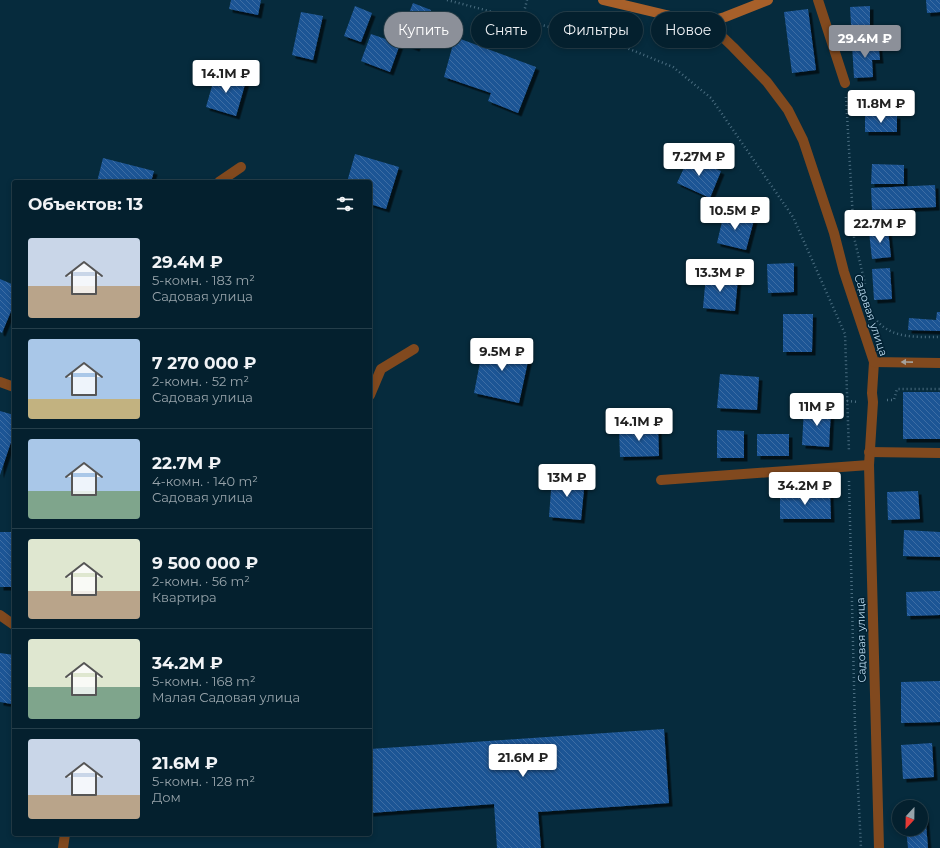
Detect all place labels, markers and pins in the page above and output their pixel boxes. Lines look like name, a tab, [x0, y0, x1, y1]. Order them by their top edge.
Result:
pin: 29.4M ₽	[828, 25, 902, 59]
pin: 14.1M ₽	[189, 60, 263, 94]
pin: 11.8M ₽	[844, 90, 918, 124]
pin: 7.27M ₽	[662, 143, 736, 177]
pin: 10.5M ₽	[698, 197, 772, 231]
pin: 22.7M ₽	[843, 210, 917, 244]
pin: 13.3M ₽	[683, 259, 757, 293]
pin: 9.5M ₽	[469, 338, 535, 372]
pin: 11M ₽	[789, 393, 845, 427]
pin: 14.1M ₽	[602, 408, 676, 442]
pin: 13M ₽	[539, 464, 595, 498]
pin: 34.2M ₽	[768, 472, 842, 506]
pin: 21.6M ₽	[486, 744, 560, 778]

